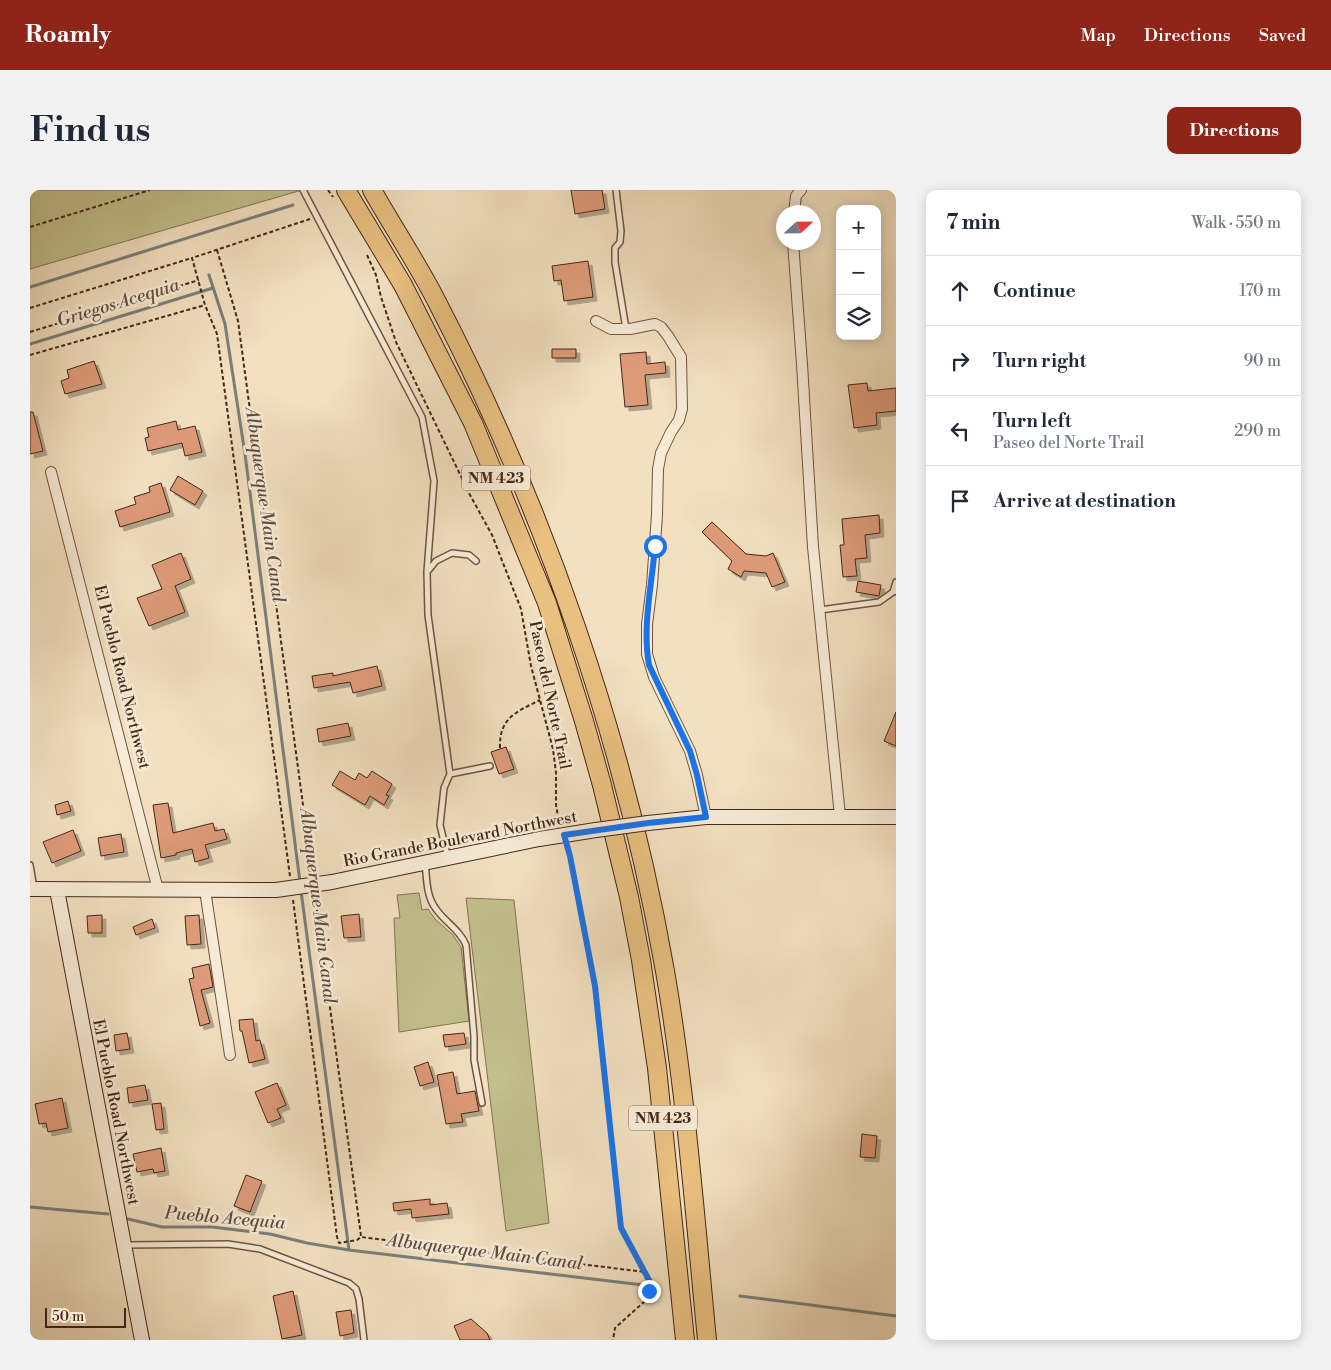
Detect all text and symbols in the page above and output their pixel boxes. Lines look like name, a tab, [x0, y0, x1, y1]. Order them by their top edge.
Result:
text: Roamly	[25, 20, 111, 50]
text: Map	[1080, 24, 1116, 47]
text: Directions	[1144, 24, 1231, 47]
text: Saved	[1259, 24, 1306, 47]
button: Directions	[1167, 107, 1301, 154]
text: Find us	[30, 109, 150, 152]
north arrow	[776, 205, 821, 250]
map controls	[836, 205, 881, 340]
button: +	[836, 205, 881, 250]
text: 7 min	[946, 210, 1000, 236]
text: Walk · 550 m	[1192, 213, 1281, 233]
button: −	[836, 250, 881, 295]
water label: Griegos Acequia	[54, 273, 183, 333]
icon: ahead	[946, 277, 974, 305]
text: Continue	[993, 279, 1076, 303]
text: 170 m	[1239, 281, 1281, 301]
button: layers	[836, 295, 881, 340]
icon: right	[946, 347, 974, 375]
text: Turn right	[993, 349, 1086, 373]
text: 90 m	[1243, 351, 1281, 371]
water label: Albuquerque Main Canal	[240, 404, 290, 604]
text: Turn left	[993, 409, 1072, 433]
icon: left	[946, 417, 974, 445]
text: 290 m	[1234, 421, 1281, 441]
text: Paseo del Norte Trail	[993, 433, 1144, 453]
road number: NM 423	[462, 466, 530, 490]
icon: arrive	[946, 487, 974, 515]
text: Arrive at destination	[993, 489, 1176, 513]
route start	[644, 535, 667, 558]
street label: El Pueblo Road Northwest	[89, 583, 155, 771]
street label: Paseo del Norte Trail	[524, 619, 576, 771]
water label: Albuquerque Main Canal	[294, 805, 341, 1005]
street label: Rio Grande Boulevard Northwest	[341, 806, 579, 872]
street label: El Pueblo Road Northwest	[88, 1017, 144, 1207]
road number: NM 423	[629, 1106, 697, 1130]
water label: Pueblo Acequia	[163, 1201, 287, 1235]
water label: Albuquerque Main Canal	[384, 1228, 584, 1275]
route end	[638, 1280, 661, 1303]
scale bar	[45, 1305, 126, 1328]
text: 50 m	[52, 1308, 84, 1326]

